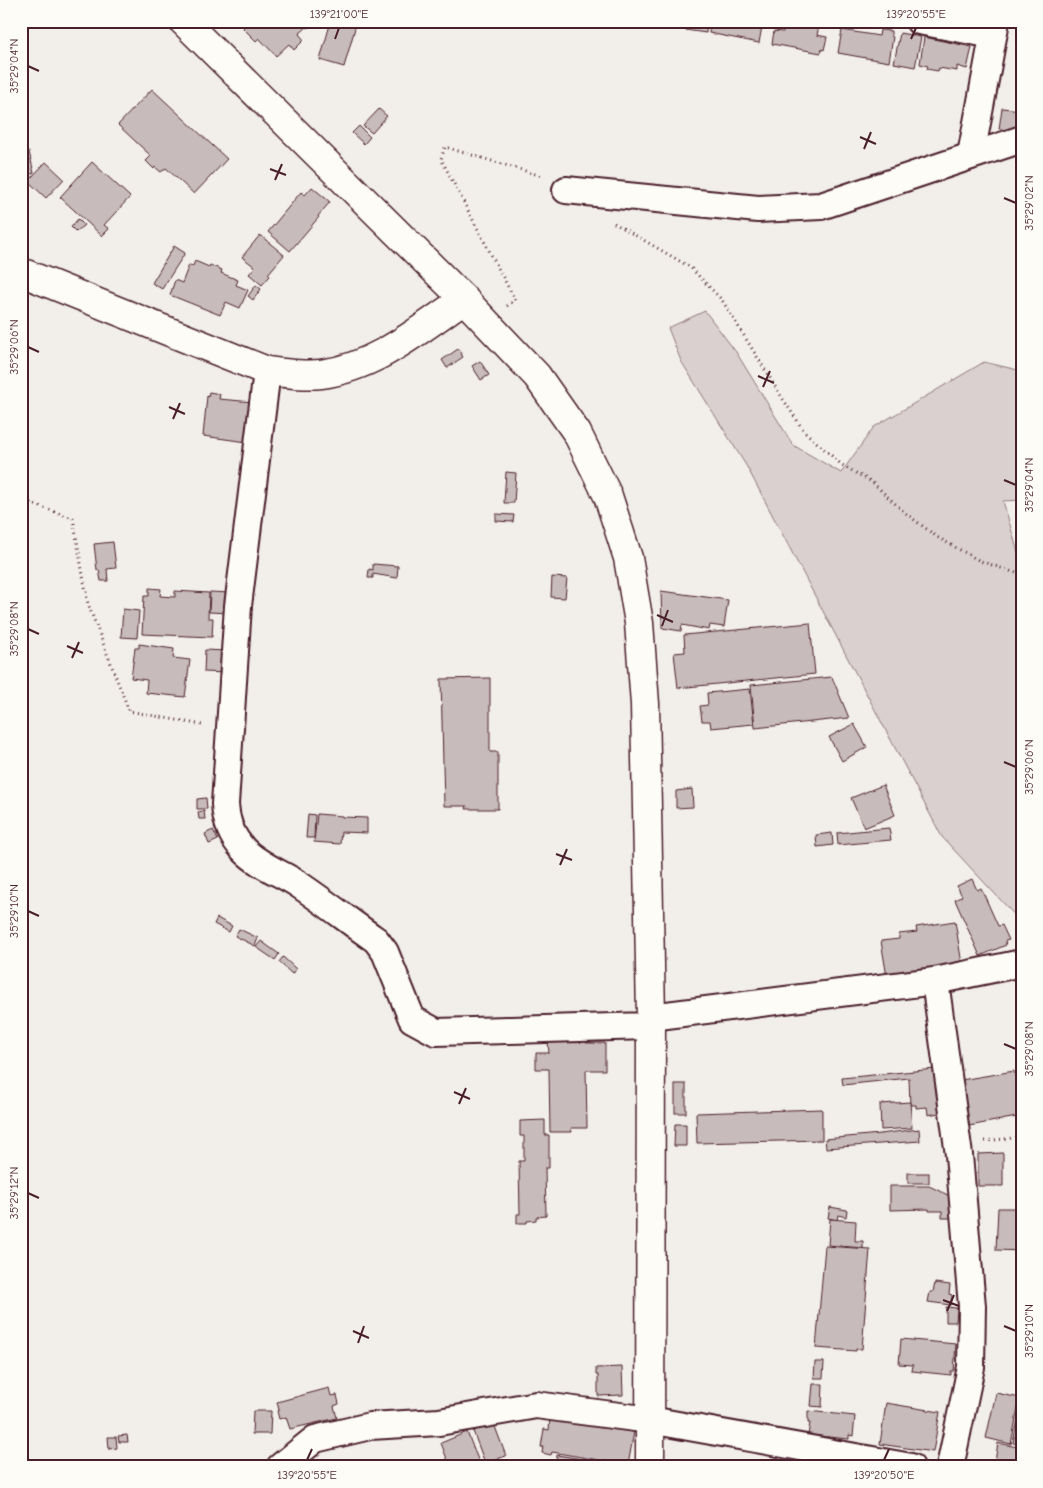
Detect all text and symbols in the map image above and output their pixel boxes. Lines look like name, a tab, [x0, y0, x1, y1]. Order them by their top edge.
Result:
text: 139°21'00"E	[310, 7, 368, 21]
text: 139°20'55"E	[886, 7, 946, 21]
text: 35°29'04"N	[7, 39, 21, 93]
text: 35°29'02"N	[1022, 175, 1036, 231]
text: 35°29'06"N	[7, 319, 21, 375]
text: 35°29'04"N	[1022, 458, 1036, 512]
text: 35°29'08"N	[7, 601, 21, 657]
text: 35°29'06"N	[1022, 739, 1036, 795]
text: 35°29'10"N	[7, 884, 21, 938]
text: 35°29'08"N	[1022, 1021, 1036, 1077]
text: 35°29'12"N	[7, 1167, 21, 1219]
text: 35°29'10"N	[1022, 1304, 1036, 1358]
text: 139°20'55"E	[277, 1468, 337, 1482]
text: 139°20'50"E	[854, 1468, 914, 1482]

